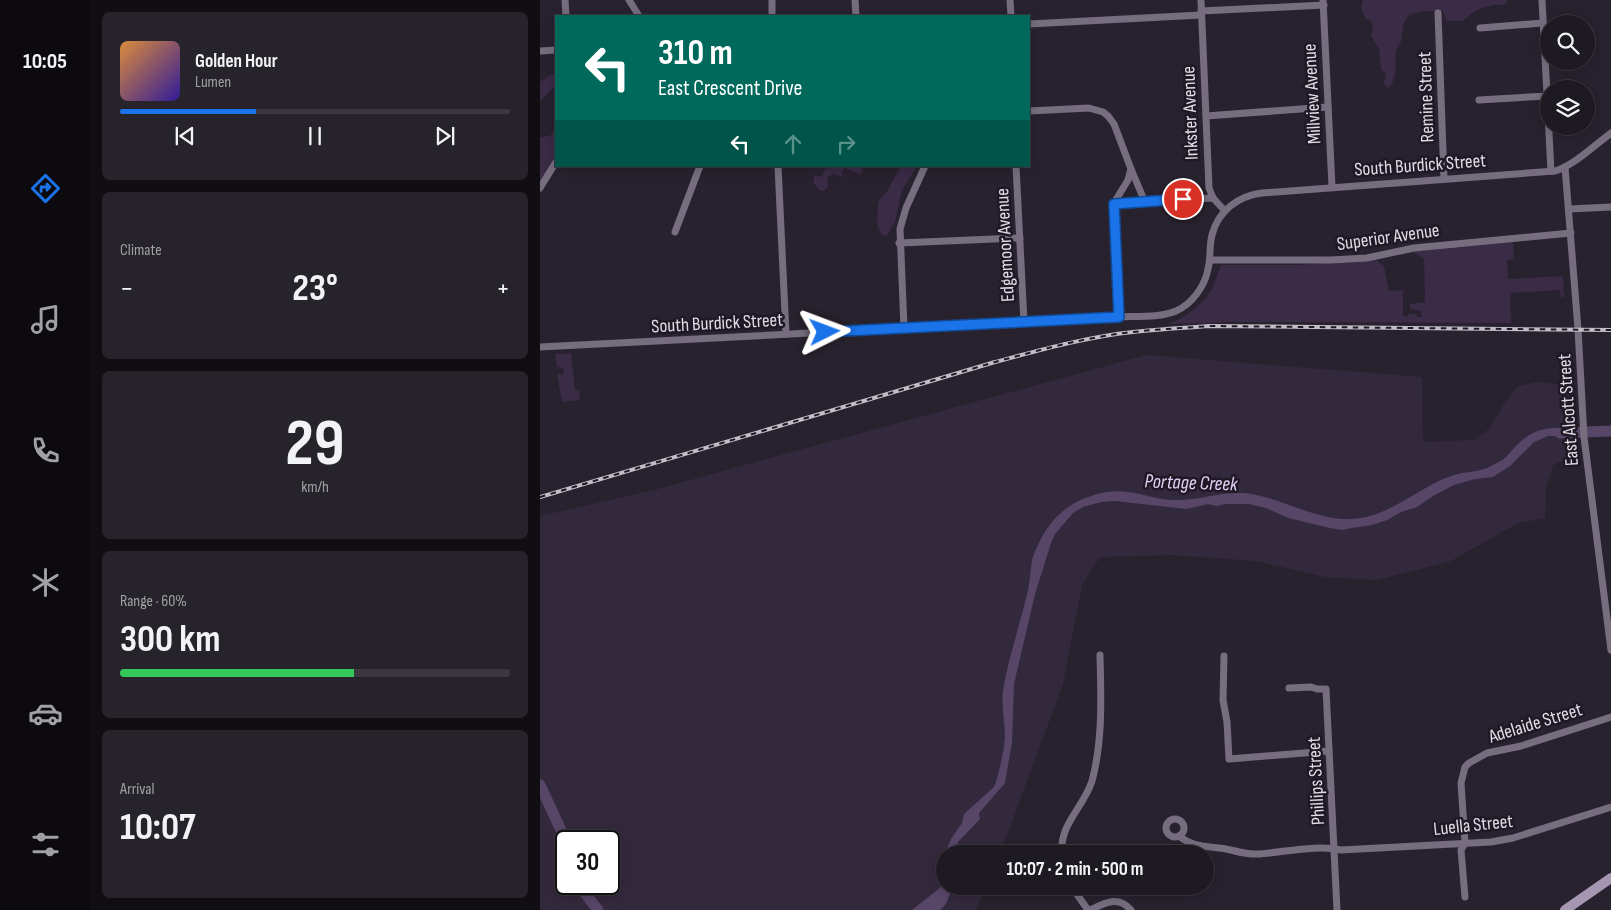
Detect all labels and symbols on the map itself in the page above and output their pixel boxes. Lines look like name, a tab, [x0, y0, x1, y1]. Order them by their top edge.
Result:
street label: Millview Avenue	[1298, 43, 1327, 145]
street label: Remine Street	[1413, 51, 1440, 143]
street label: Inkster Avenue	[1177, 66, 1204, 160]
street label: South Burdick Street	[1354, 149, 1487, 182]
pin	[1162, 178, 1204, 220]
street label: Edgemoor Avenue	[991, 188, 1020, 302]
street label: Superior Avenue	[1335, 219, 1441, 256]
position arrow	[798, 305, 850, 357]
street label: South Burdick Street	[651, 309, 784, 338]
street label: East Alcott Street	[1553, 353, 1584, 467]
water label: Portage Creek	[1144, 469, 1238, 497]
street label: Adelaide Street	[1485, 698, 1585, 749]
street label: Phillips Street	[1303, 736, 1330, 826]
street label: Luella Street	[1432, 810, 1514, 841]
speed limit sign: 30	[555, 830, 620, 895]

